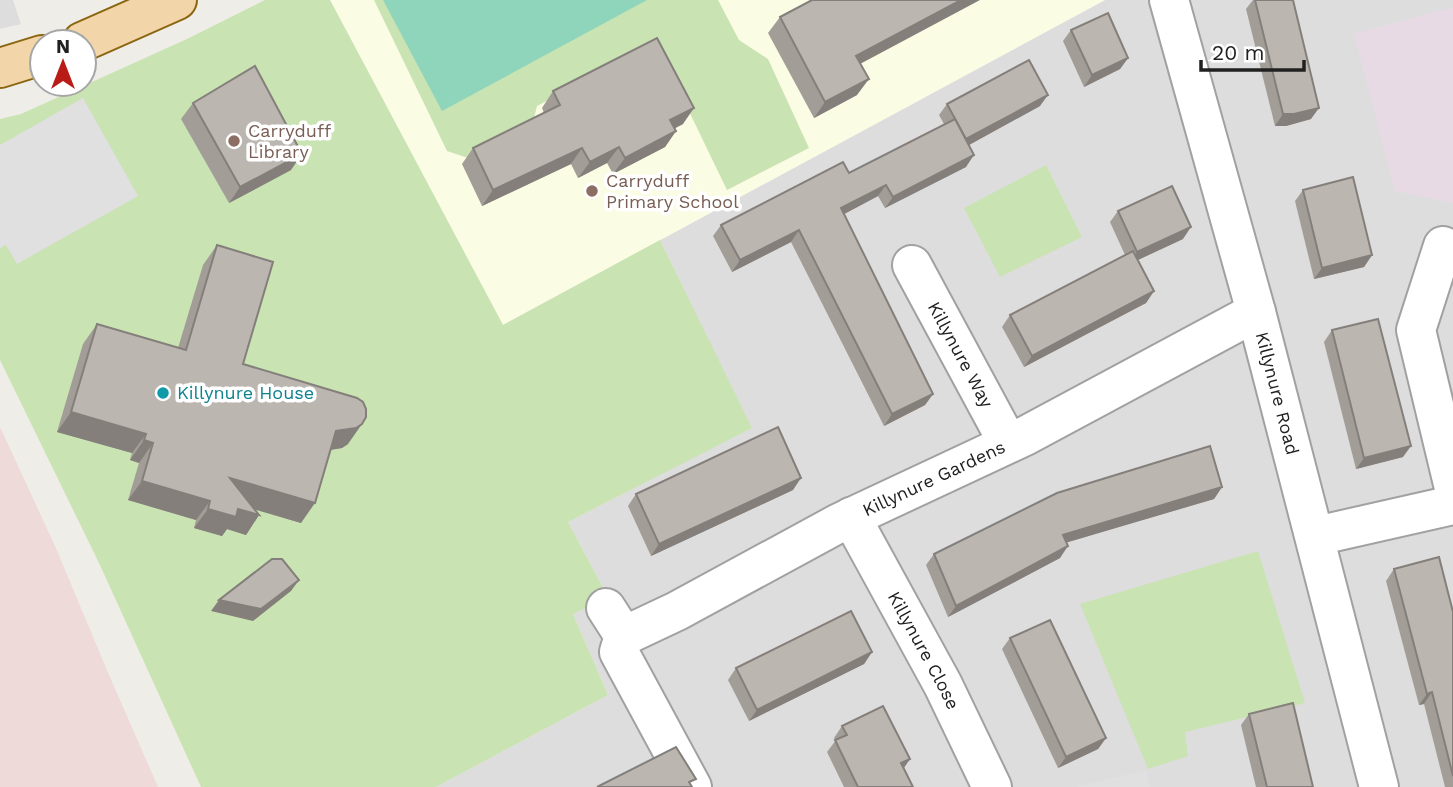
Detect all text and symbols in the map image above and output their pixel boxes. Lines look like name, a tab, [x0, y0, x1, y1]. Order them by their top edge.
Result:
north arrow	[28, 28, 98, 98]
scale bar	[1201, 28, 1304, 72]
text: N	[56, 35, 70, 58]
text: 20 m	[1212, 40, 1264, 65]
place label: Carryduff Library	[248, 120, 331, 162]
marker: Carryduff Library	[226, 133, 242, 149]
place label: Carryduff Primary School	[606, 170, 739, 212]
marker: Carryduff Primary School	[584, 183, 600, 199]
street label: Killynure Way	[924, 298, 998, 412]
street label: Killynure Road	[1252, 330, 1304, 457]
place label: Killynure House	[177, 382, 314, 403]
marker: Killynure House	[155, 385, 171, 401]
street label: Killynure Gardens	[859, 436, 1008, 520]
street label: Killynure Close	[884, 588, 964, 713]

